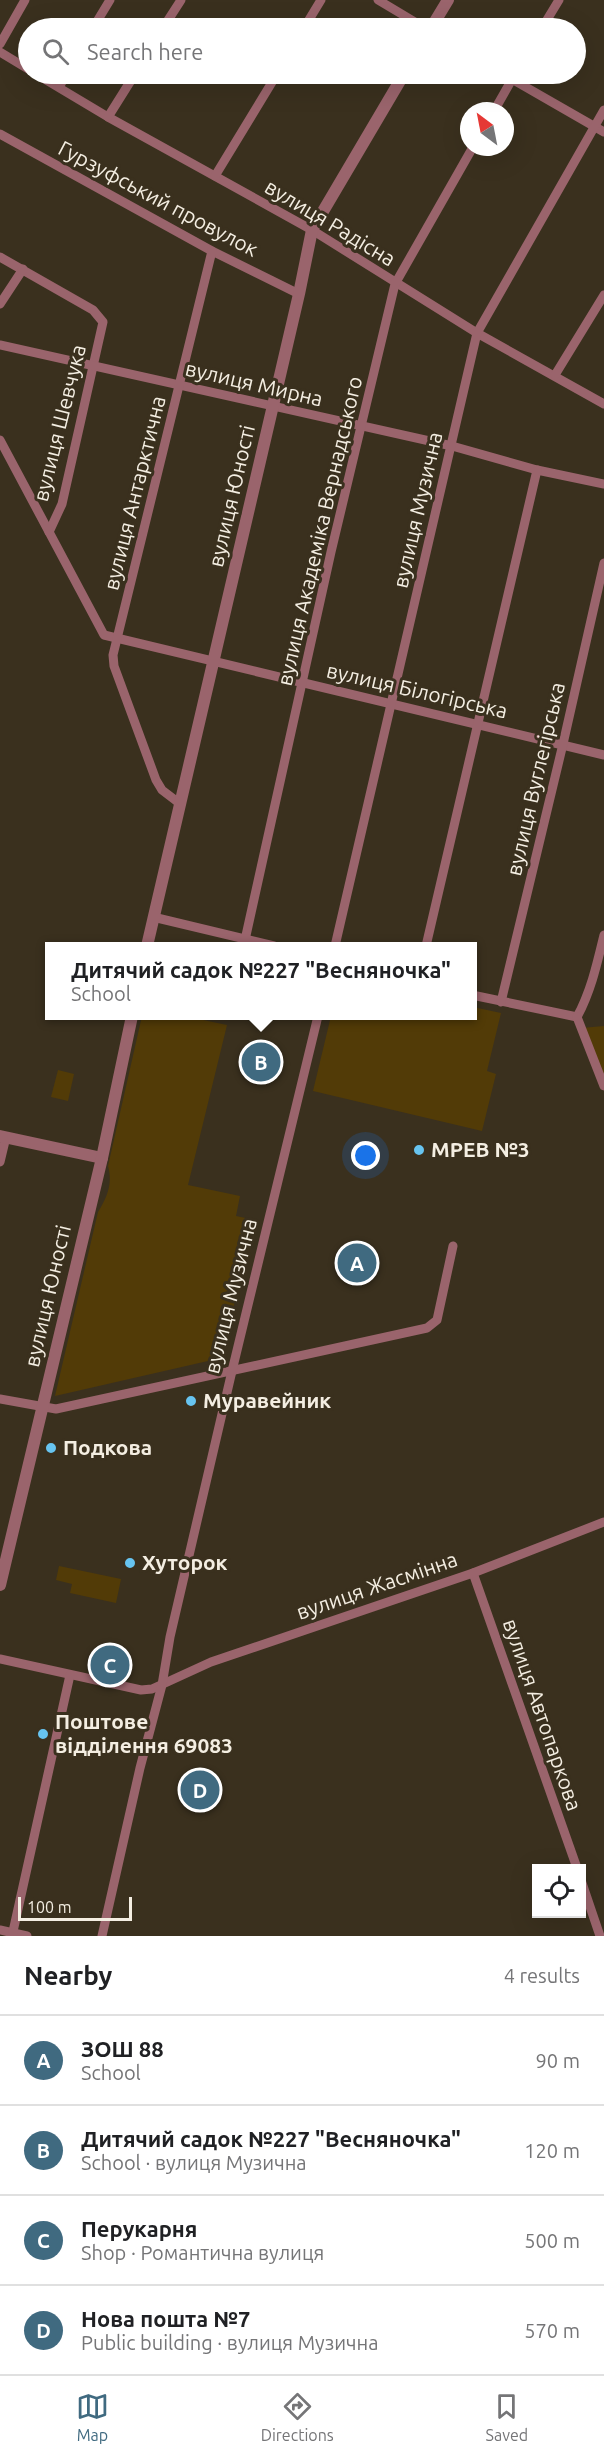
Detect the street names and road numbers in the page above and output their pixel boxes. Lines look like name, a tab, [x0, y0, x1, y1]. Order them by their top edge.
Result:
street label: Гурзуфський провулок	[55, 135, 262, 261]
street label: вулиця Радісна	[261, 174, 400, 270]
street label: вулиця Шевчука	[28, 342, 90, 504]
street label: вулиця Мирна	[183, 356, 325, 411]
street label: вулиця Академіка Вернадського	[272, 374, 366, 688]
street label: вулиця Антарктична	[98, 393, 170, 592]
street label: вулиця Юності	[203, 423, 259, 569]
street label: вулиця Музична	[387, 429, 447, 590]
street label: вулиця Білогірська	[324, 658, 510, 723]
street label: вулиця Вуглегірська	[501, 680, 569, 878]
street label: вулиця Музична	[199, 1216, 261, 1376]
street label: вулиця Юності	[19, 1223, 75, 1369]
street label: вулиця Жасмінна	[293, 1546, 460, 1624]
street label: вулиця Автопаркова	[499, 1616, 587, 1814]

